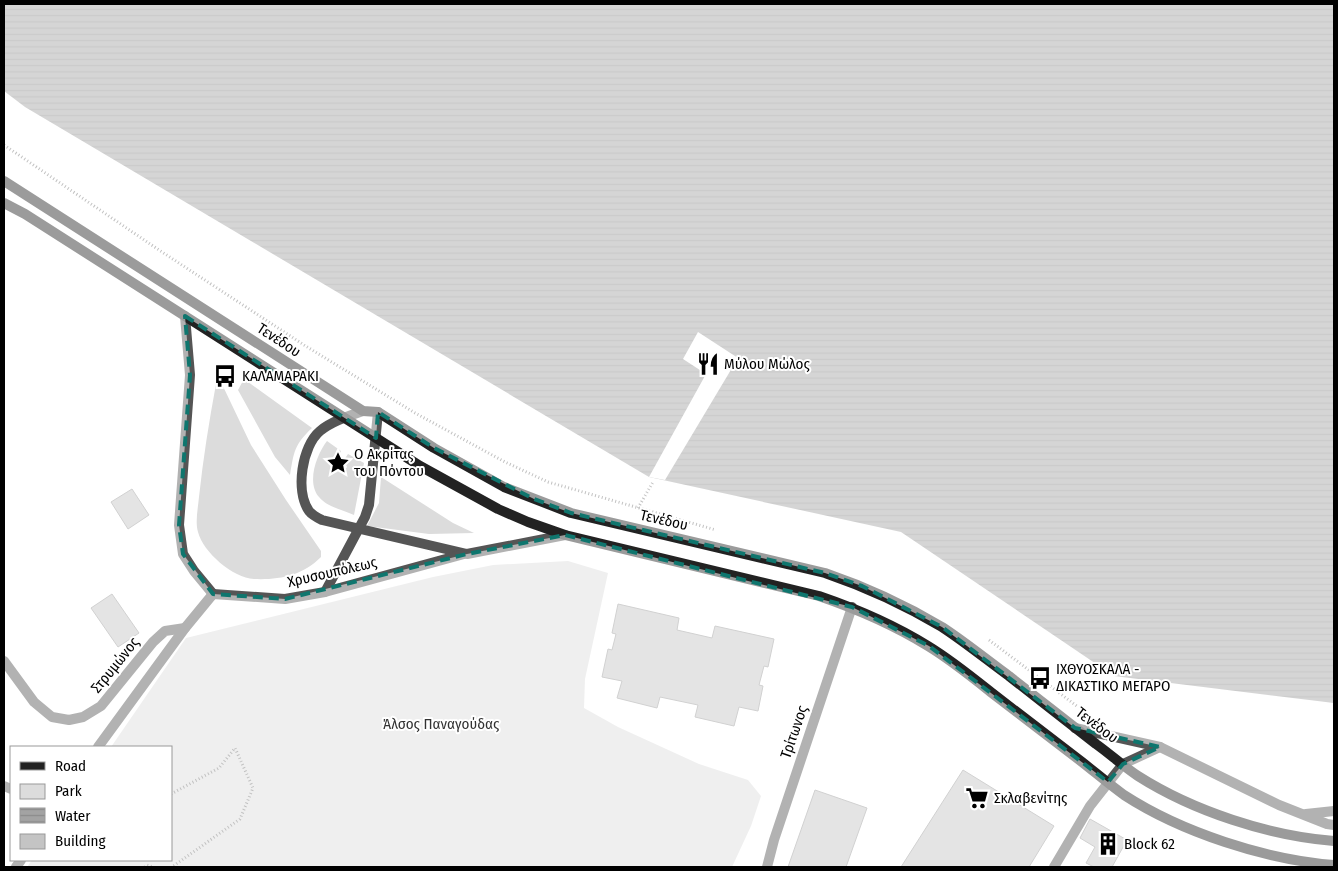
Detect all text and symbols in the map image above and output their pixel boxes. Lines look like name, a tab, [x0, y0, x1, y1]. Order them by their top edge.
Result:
street label: Τενέδου	[254, 319, 304, 361]
restaurant icon: Μύλου Μώλος	[695, 351, 721, 377]
place label: Μύλου Μώλος	[724, 355, 810, 373]
bus stop icon: ΚΑΛΑΜΑΡΑΚΙ	[212, 363, 238, 389]
place label: ΚΑΛΑΜΑΡΑΚΙ	[242, 367, 319, 385]
place label: Ο Ακρίτας του Πόντου	[353, 445, 424, 480]
place icon: Ο Ακρίτας του Πόντου	[325, 450, 351, 476]
street label: Τενέδου	[638, 506, 690, 534]
street label: Χρυσουπόλεως	[285, 553, 379, 591]
street label: Στρυμώνος	[87, 633, 143, 697]
place label: ΙΧΘΥΟΣΚΑΛΑ - ΔΙΚΑΣΤΙΚΟ ΜΕΓΑΡΟ	[1056, 660, 1170, 695]
bus stop icon: ΙΧΘΥΟΣΚΑΛΑ - ΔΙΚΑΣΤΙΚΟ ΜΕΓΑΡΟ	[1027, 665, 1053, 691]
street label: Τρίτωνος	[777, 702, 812, 761]
street label: Τενέδου	[1072, 703, 1122, 747]
park label: Άλσος Παναγούδας	[383, 715, 500, 733]
legend	[10, 746, 172, 861]
text: Road	[55, 757, 86, 775]
text: Park	[55, 782, 82, 800]
supermarket icon: Σκλαβενίτης	[964, 785, 990, 811]
place label: Σκλαβενίτης	[994, 789, 1068, 807]
text: Water	[55, 807, 91, 825]
building icon: Block 62	[1095, 831, 1121, 857]
text: Building	[55, 832, 106, 850]
place label: Block 62	[1124, 835, 1175, 853]

